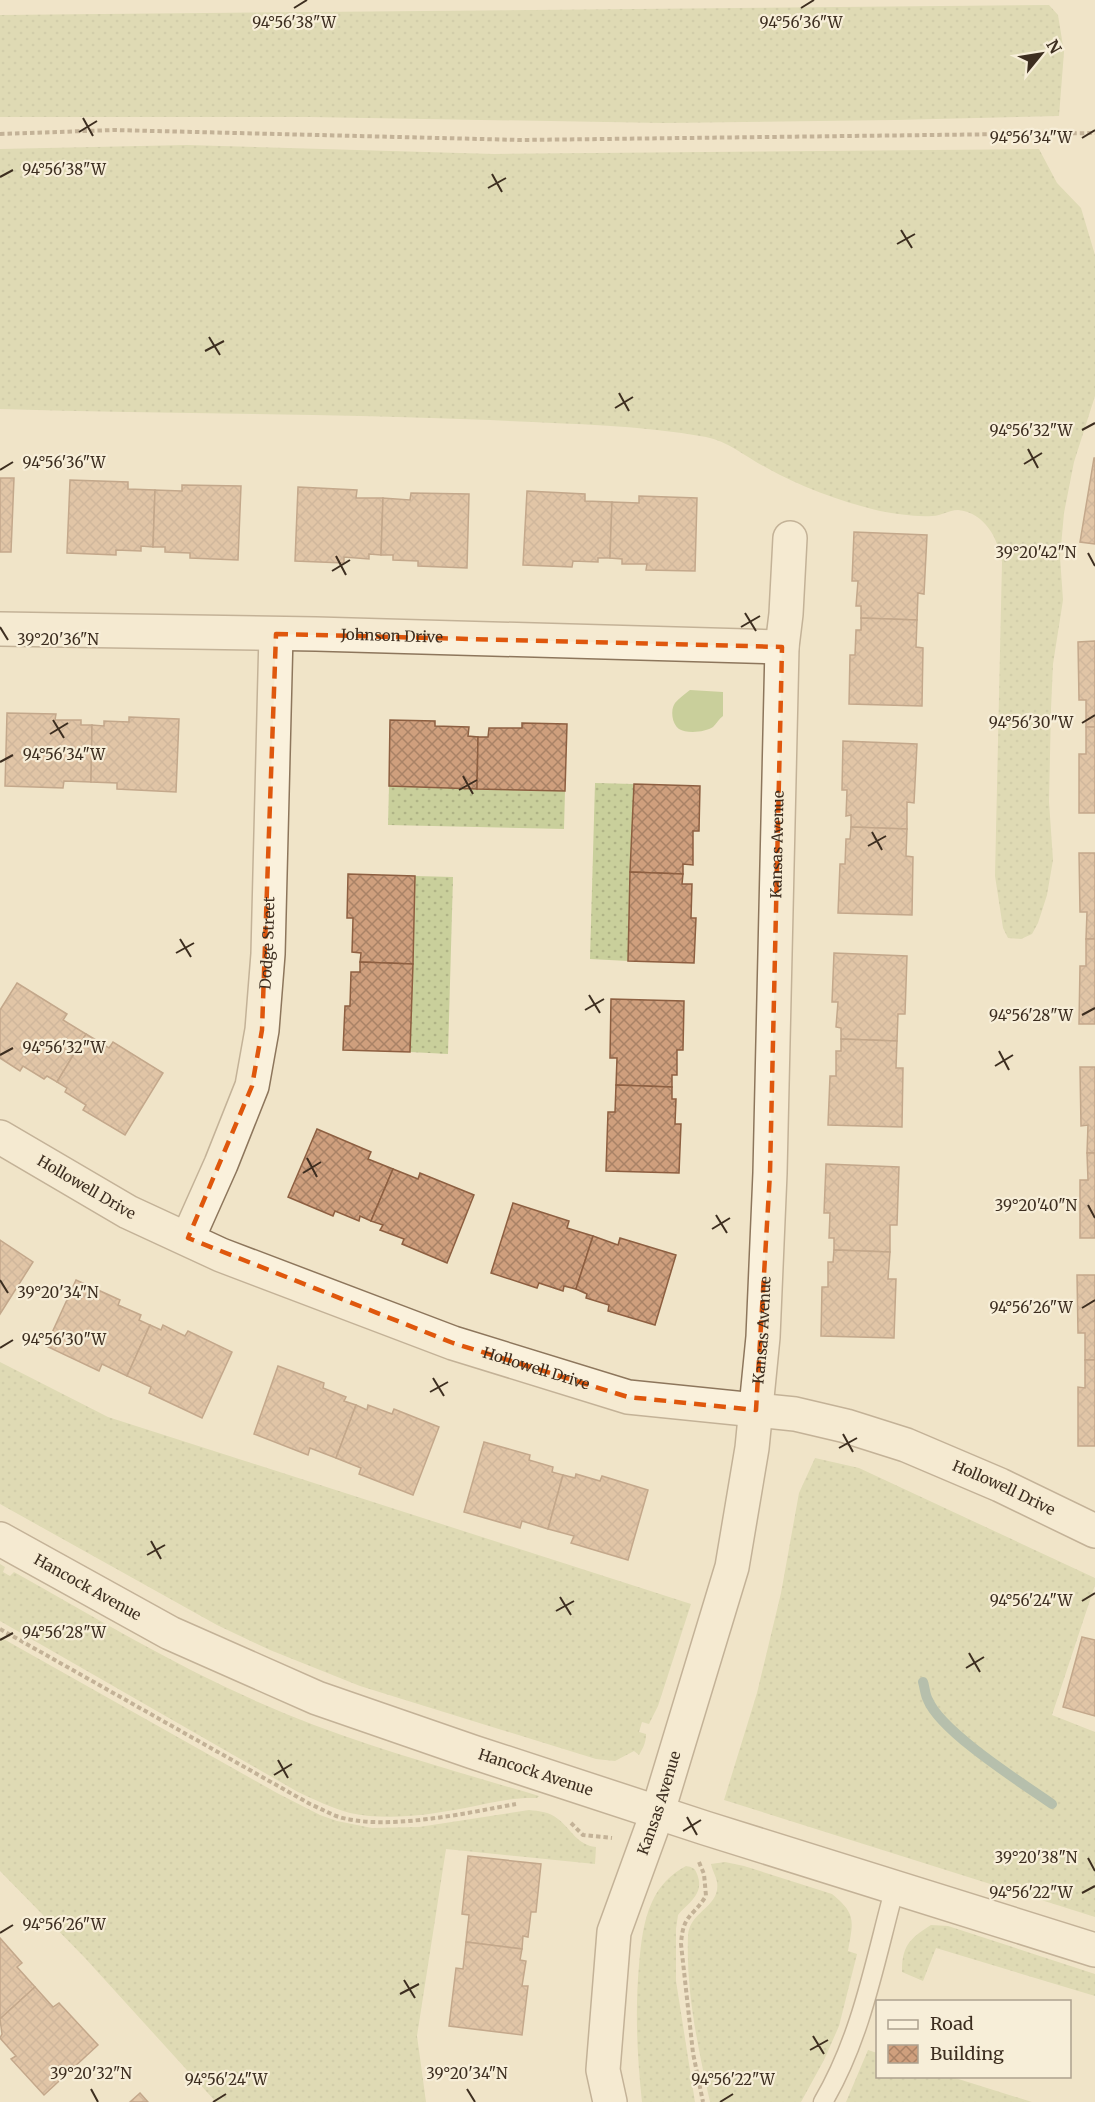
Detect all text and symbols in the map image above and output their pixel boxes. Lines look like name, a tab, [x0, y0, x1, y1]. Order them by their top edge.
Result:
text: 94°56'38"W	[252, 13, 337, 32]
text: 94°56'36"W	[759, 13, 844, 32]
north arrow	[1011, 24, 1071, 84]
text: N	[1042, 36, 1066, 57]
text: 94°56'34"W	[990, 128, 1073, 147]
text: 94°56'38"W	[22, 160, 107, 179]
text: 94°56'32"W	[989, 421, 1074, 440]
text: 94°56'36"W	[22, 453, 107, 472]
text: 39°20'42"N	[996, 543, 1077, 562]
street label: Johnson Drive	[340, 625, 443, 647]
text: 39°20'36"N	[17, 630, 99, 649]
text: 94°56'30"W	[989, 713, 1074, 732]
text: 94°56'34"W	[23, 745, 106, 764]
street label: Kansas Avenue	[766, 790, 788, 899]
street label: Dodge Street	[255, 896, 278, 990]
text: 94°56'28"W	[989, 1006, 1074, 1025]
text: 94°56'32"W	[22, 1038, 107, 1057]
street label: Hollowell Drive	[34, 1151, 139, 1223]
text: 39°20'40"N	[995, 1196, 1078, 1215]
street label: Kansas Avenue	[748, 1276, 775, 1385]
text: 39°20'34"N	[17, 1283, 99, 1302]
text: 94°56'26"W	[989, 1298, 1074, 1317]
text: 94°56'30"W	[22, 1330, 107, 1349]
street label: Hollowell Drive	[481, 1343, 592, 1394]
street label: Hollowell Drive	[950, 1456, 1058, 1519]
street label: Hancock Avenue	[31, 1550, 145, 1624]
text: 94°56'24"W	[990, 1591, 1073, 1610]
text: 94°56'28"W	[22, 1623, 107, 1642]
street label: Hancock Avenue	[476, 1744, 596, 1800]
street label: Kansas Avenue	[633, 1749, 685, 1857]
text: 39°20'38"N	[995, 1848, 1078, 1867]
text: 94°56'22"W	[989, 1883, 1074, 1902]
text: 94°56'26"W	[22, 1915, 107, 1934]
legend	[876, 2000, 1071, 2078]
text: Road	[930, 2012, 974, 2035]
text: Building	[930, 2042, 1004, 2065]
text: 39°20'32"N	[50, 2064, 132, 2083]
text: 39°20'34"N	[426, 2064, 508, 2083]
text: 94°56'24"W	[185, 2070, 268, 2089]
text: 94°56'22"W	[691, 2070, 776, 2089]

